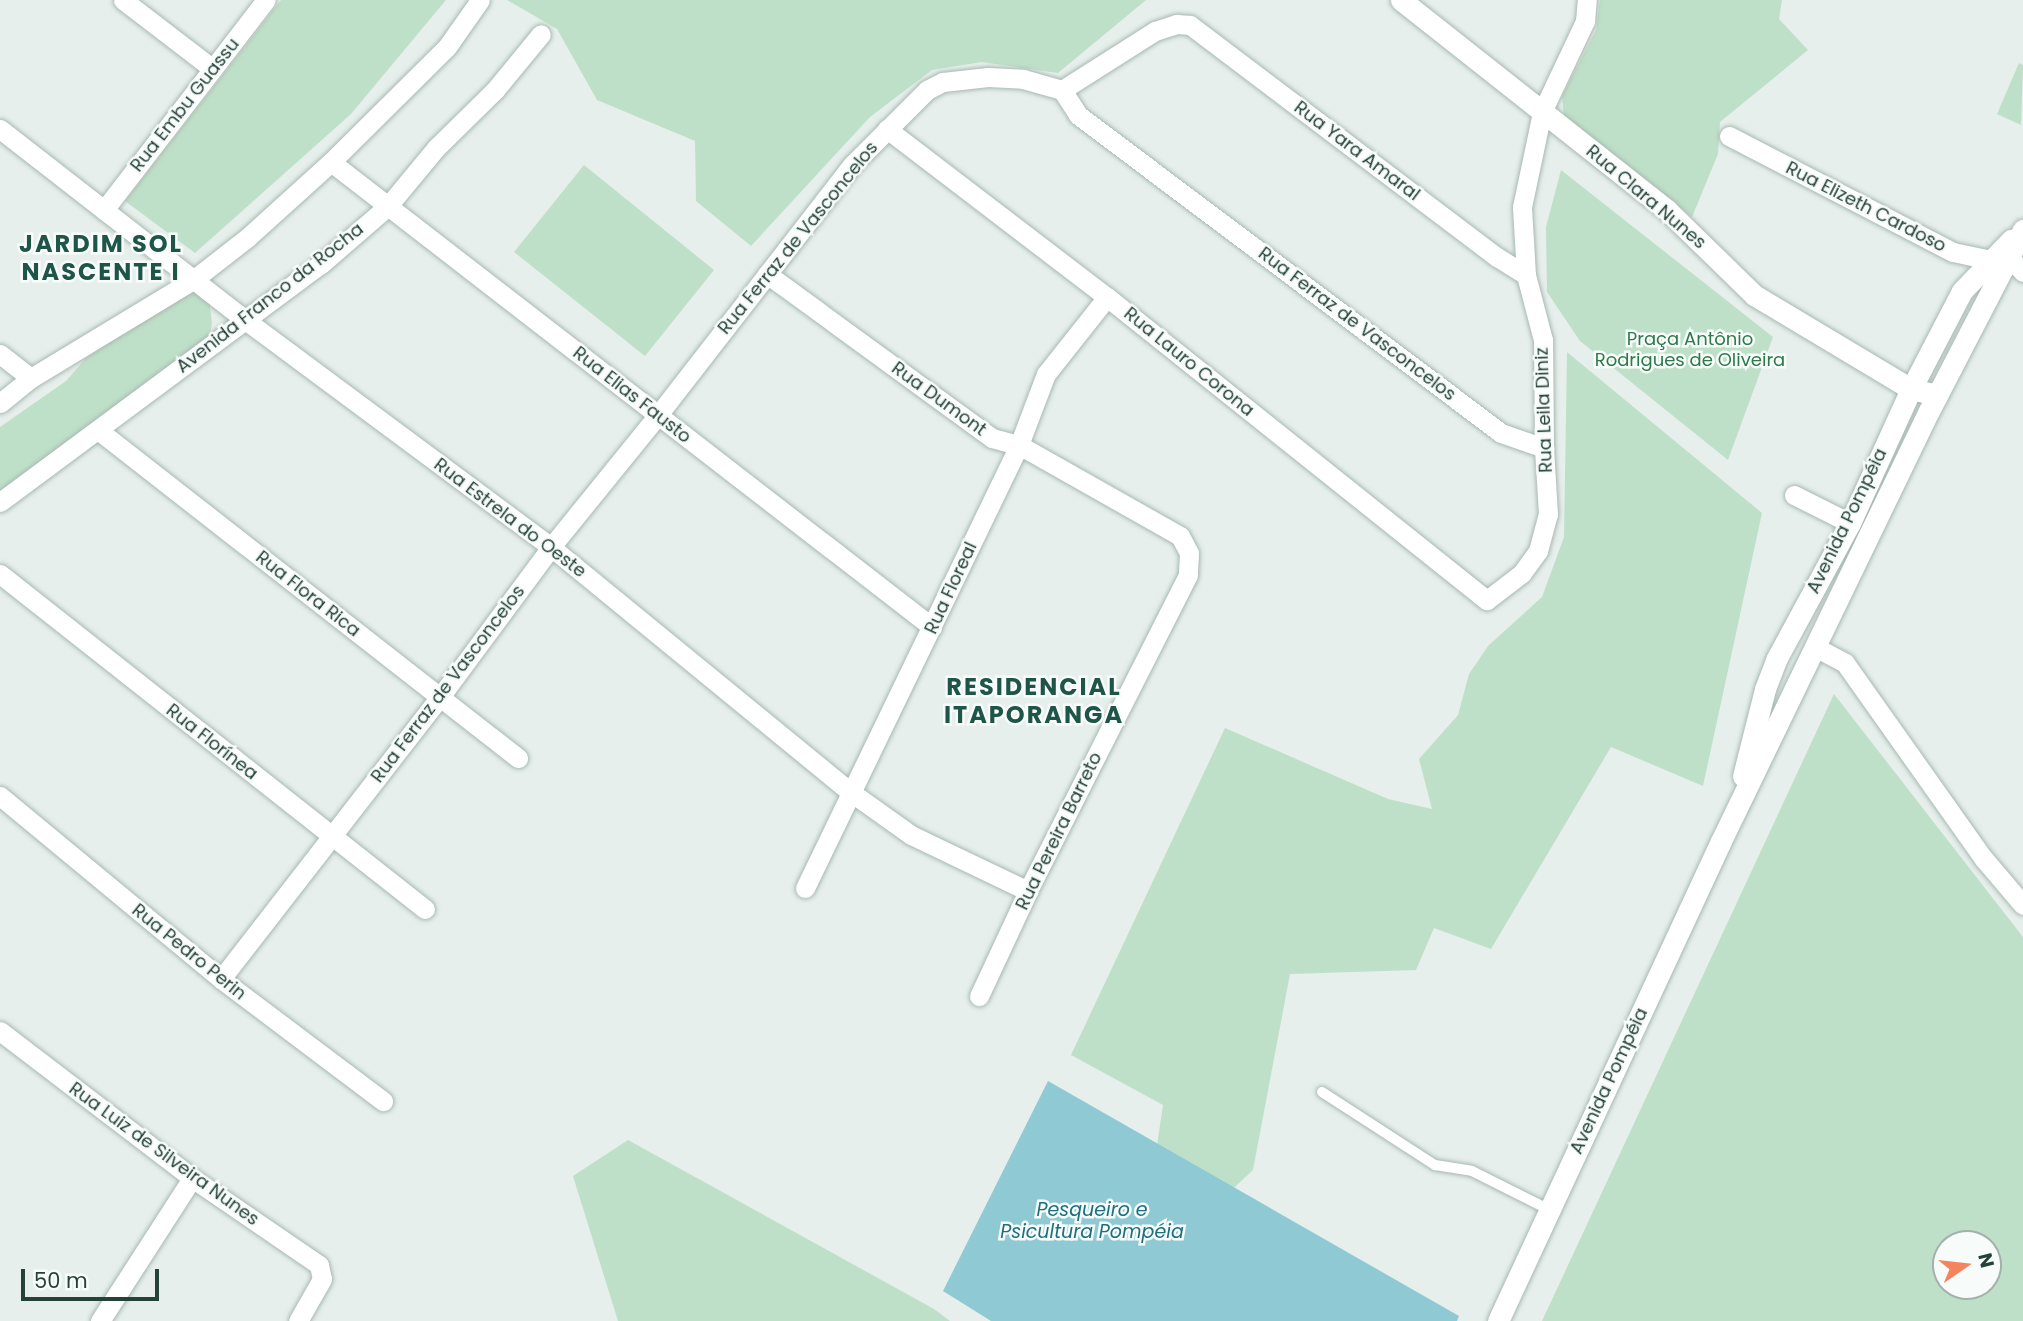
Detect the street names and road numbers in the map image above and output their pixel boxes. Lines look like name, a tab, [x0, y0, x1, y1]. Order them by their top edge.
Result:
street label: Rua Embu Guassu	[126, 34, 244, 176]
street label: Rua Yara Amaral	[1290, 97, 1424, 205]
street label: Rua Ferraz de Vasconcelos	[714, 137, 882, 339]
street label: Rua Clara Nunes	[1582, 141, 1710, 253]
street label: Rua Elizeth Cardoso	[1782, 157, 1950, 257]
street label: Avenida Franco da Rocha	[172, 218, 368, 378]
street label: Rua Ferraz de Vasconcelos	[1254, 243, 1460, 405]
street label: Rua Lauro Corona	[1120, 303, 1258, 421]
street label: Rua Elias Fausto	[569, 342, 695, 448]
street label: Rua Leila Diniz	[1531, 347, 1557, 473]
street label: Rua Dumont	[887, 357, 991, 441]
street label: Avenida Pompéia	[1802, 445, 1892, 597]
street label: Rua Estrela do Oeste	[430, 454, 590, 582]
street label: Rua Floreal	[920, 539, 982, 637]
street label: Rua Flora Rica	[251, 547, 365, 641]
street label: Rua Ferraz de Vasconcelos	[367, 581, 529, 787]
street label: Rua Florínea	[162, 699, 262, 785]
street label: Rua Pereira Barreto	[1011, 749, 1107, 913]
street label: Rua Pedro Perin	[128, 899, 250, 1005]
street label: Avenida Pompéia	[1566, 1004, 1652, 1158]
street label: Rua Luiz de Silveira Nunes	[65, 1078, 263, 1230]

